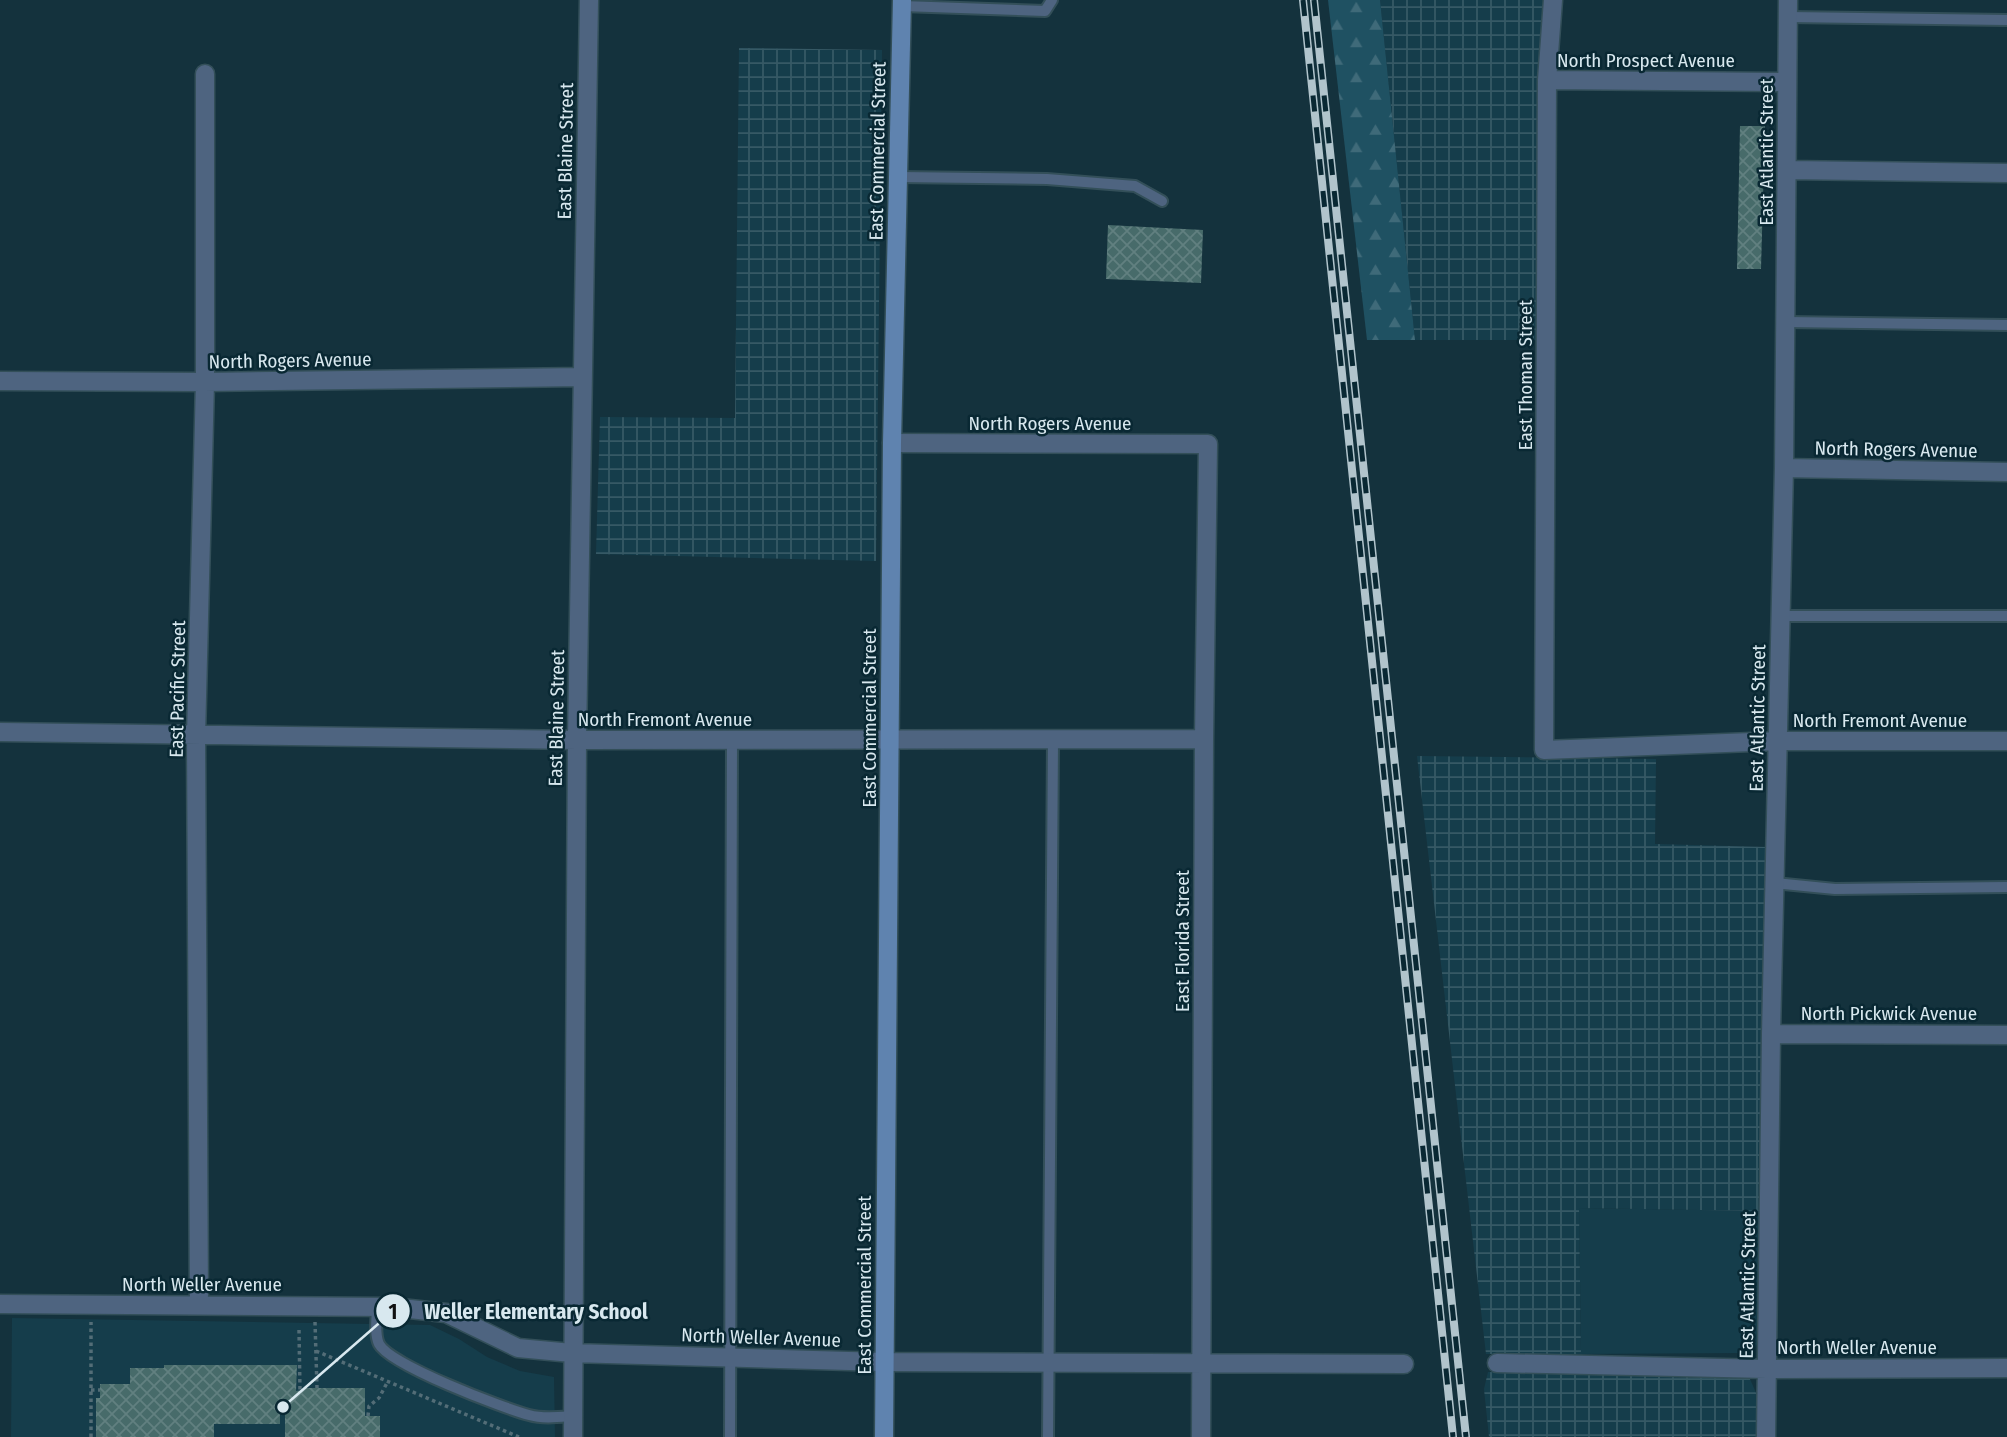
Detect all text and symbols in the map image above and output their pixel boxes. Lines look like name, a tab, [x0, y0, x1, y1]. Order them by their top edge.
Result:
street label: North Prospect Avenue	[1557, 49, 1735, 72]
street label: East Commercial Street	[864, 61, 891, 241]
street label: East Atlantic Street	[1755, 78, 1778, 226]
street label: East Blaine Street	[553, 82, 578, 220]
street label: East Thoman Street	[1514, 299, 1537, 450]
street label: North Rogers Avenue	[208, 348, 372, 373]
street label: North Rogers Avenue	[969, 412, 1131, 435]
street label: North Rogers Avenue	[1814, 437, 1978, 462]
street label: East Pacific Street	[165, 619, 190, 758]
street label: East Commercial Street	[858, 628, 881, 807]
street label: East Atlantic Street	[1745, 643, 1770, 792]
street label: East Blaine Street	[544, 649, 569, 787]
street label: North Fremont Avenue	[578, 708, 752, 731]
street label: North Fremont Avenue	[1793, 709, 1967, 732]
street label: East Florida Street	[1171, 869, 1194, 1012]
street label: North Pickwick Avenue	[1801, 1002, 1977, 1025]
street label: East Commercial Street	[853, 1195, 876, 1374]
street label: East Atlantic Street	[1735, 1210, 1760, 1359]
street label: North Weller Avenue	[122, 1273, 282, 1296]
callout: Weller Elementary School	[375, 1290, 661, 1332]
text: 1	[389, 1299, 397, 1325]
text: Weller Elementary School	[424, 1299, 648, 1325]
street label: North Weller Avenue	[681, 1323, 841, 1352]
street label: North Weller Avenue	[1777, 1336, 1937, 1359]

